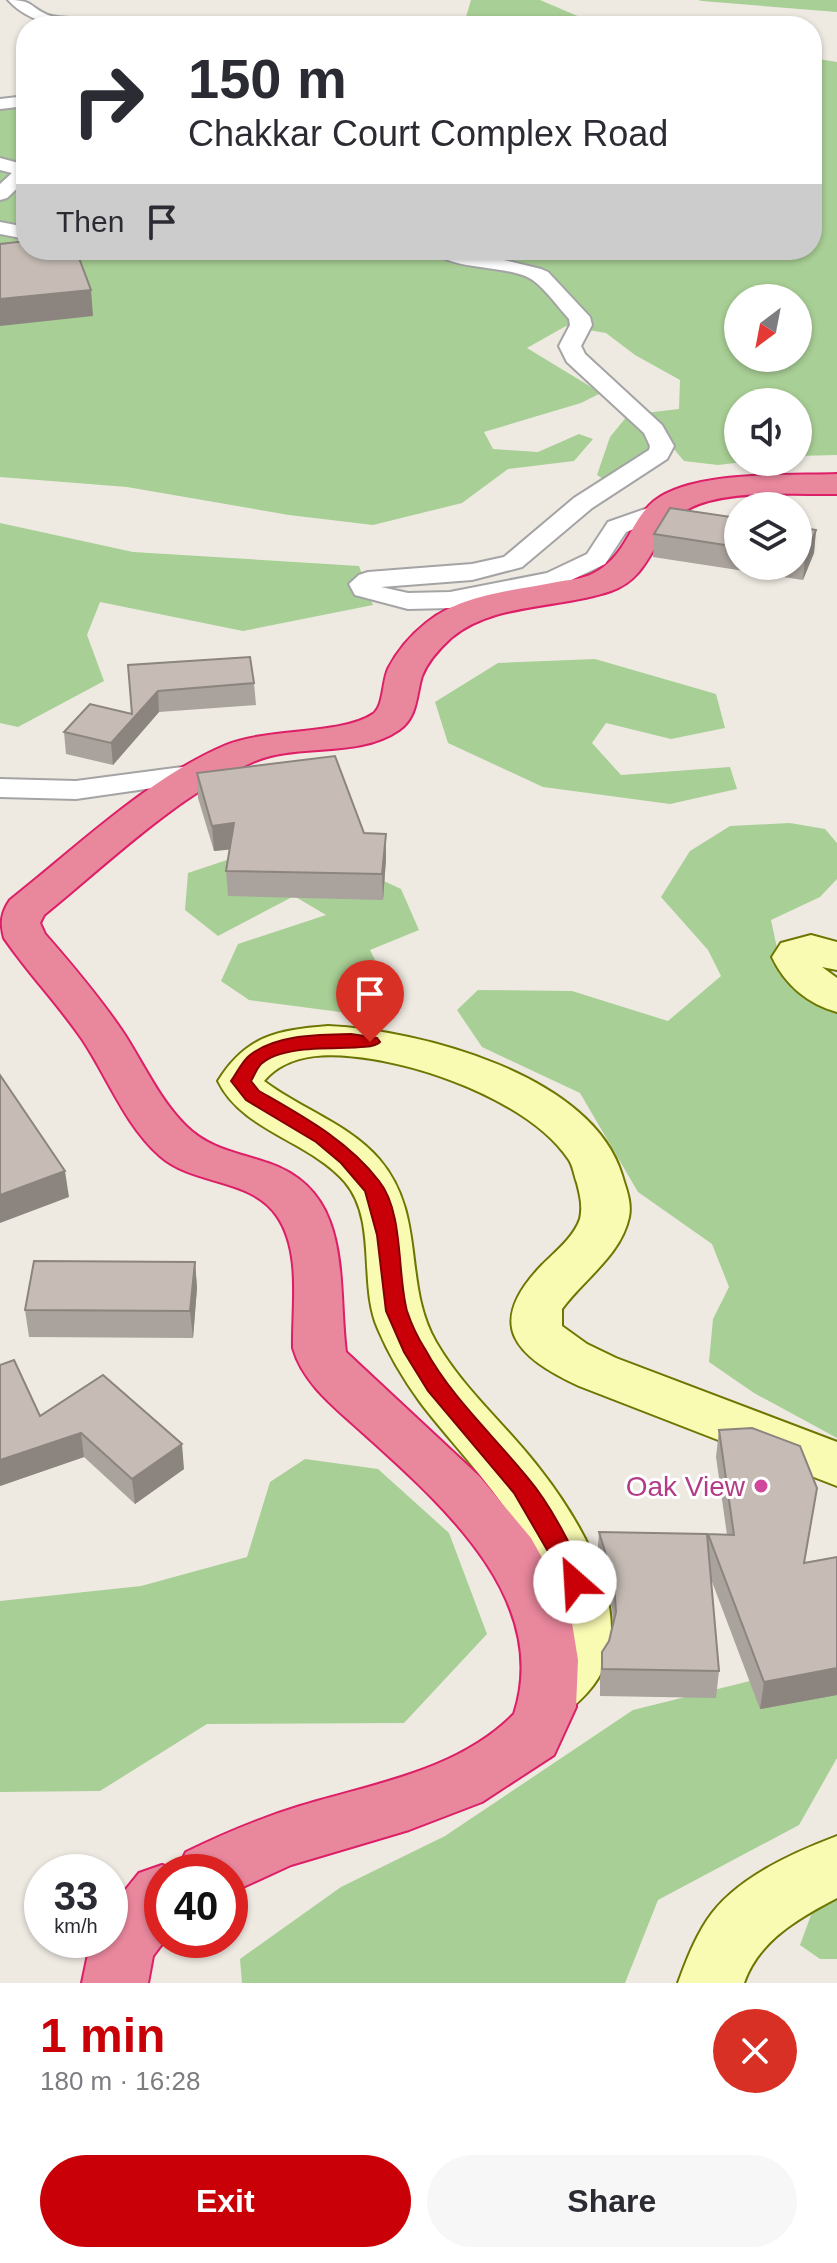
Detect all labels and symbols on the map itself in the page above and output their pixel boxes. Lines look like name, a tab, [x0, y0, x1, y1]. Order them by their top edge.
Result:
north arrow	[724, 284, 812, 372]
pin	[336, 960, 404, 1042]
place label: Oak View	[626, 1471, 746, 1502]
marker: Oak View	[752, 1477, 770, 1495]
position arrow	[533, 1540, 617, 1624]
speed limit sign: 40	[144, 1854, 248, 1958]

